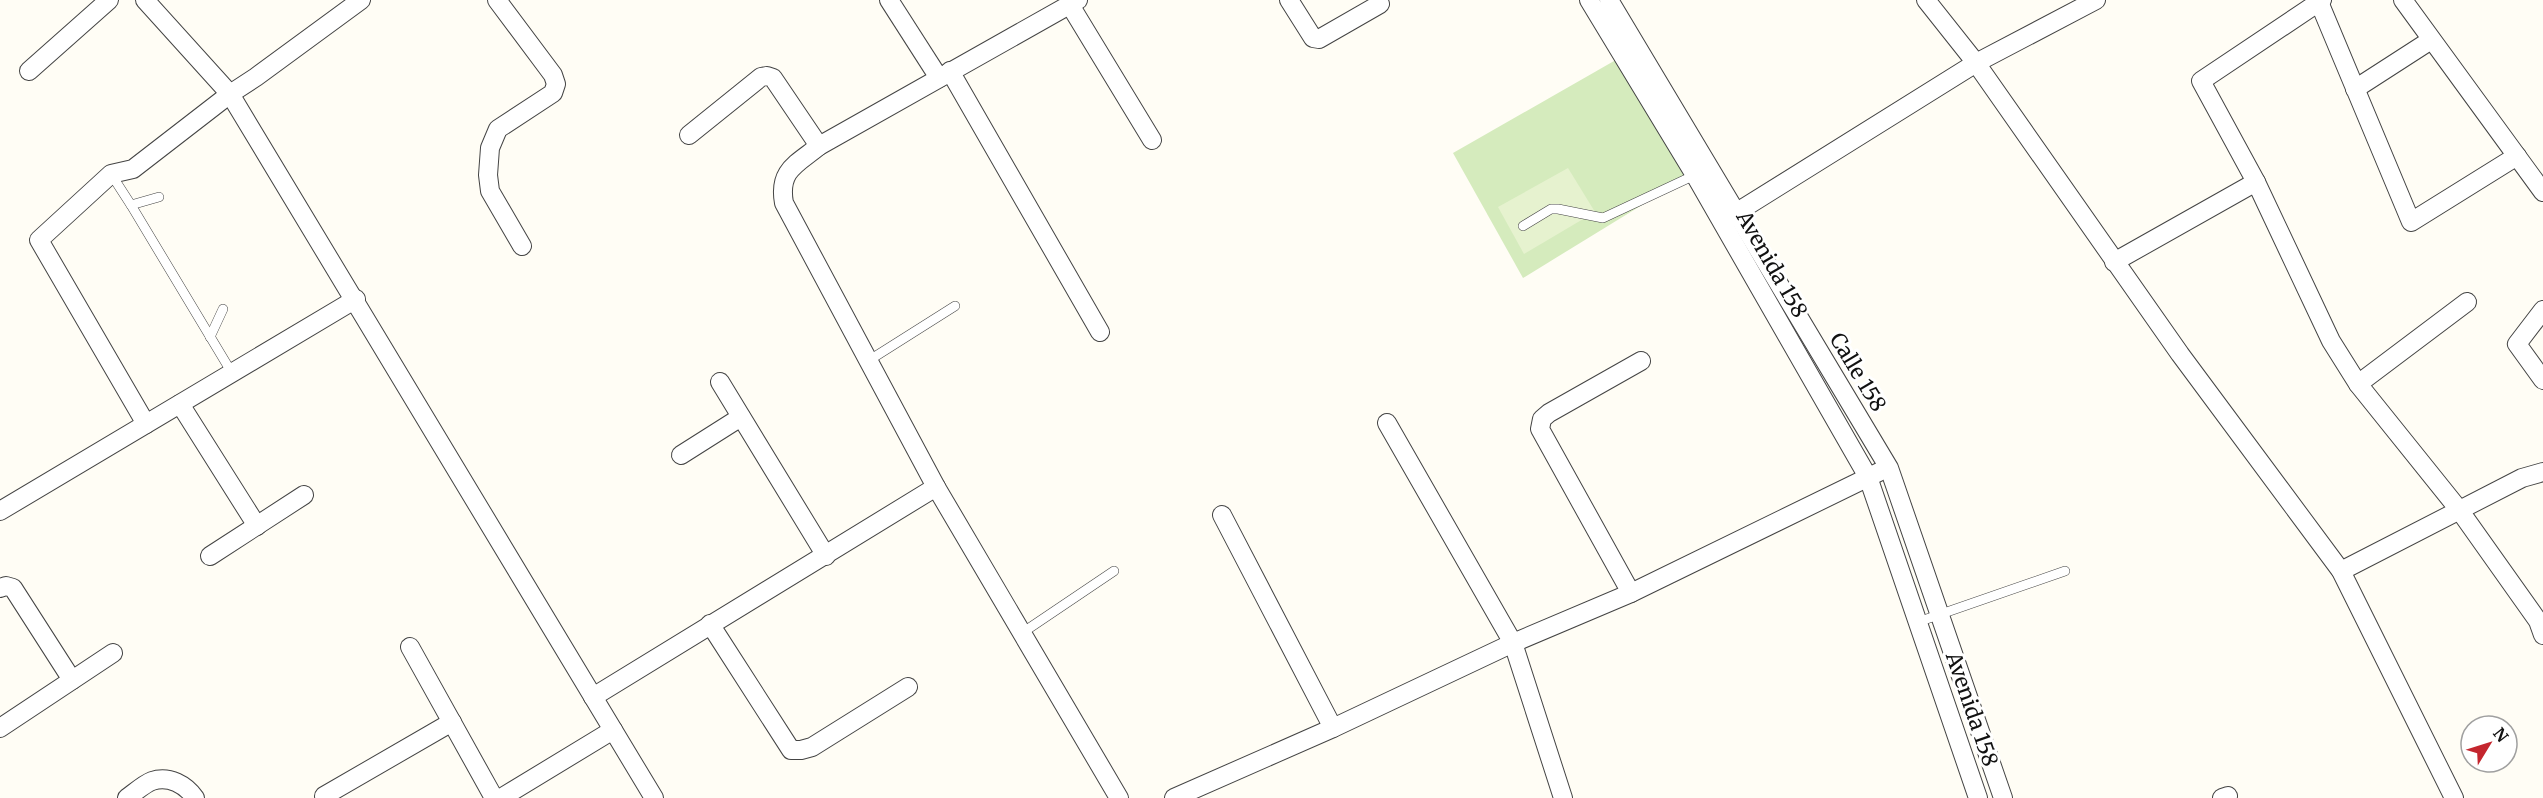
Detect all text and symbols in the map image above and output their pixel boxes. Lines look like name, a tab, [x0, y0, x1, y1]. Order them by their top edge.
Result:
street label: Avenida 158	[1730, 205, 1813, 322]
street label: Calle 158	[1824, 328, 1892, 416]
street label: Avenida 158	[1940, 647, 2004, 770]
north arrow	[2459, 714, 2519, 774]
text: N	[2489, 724, 2513, 746]

